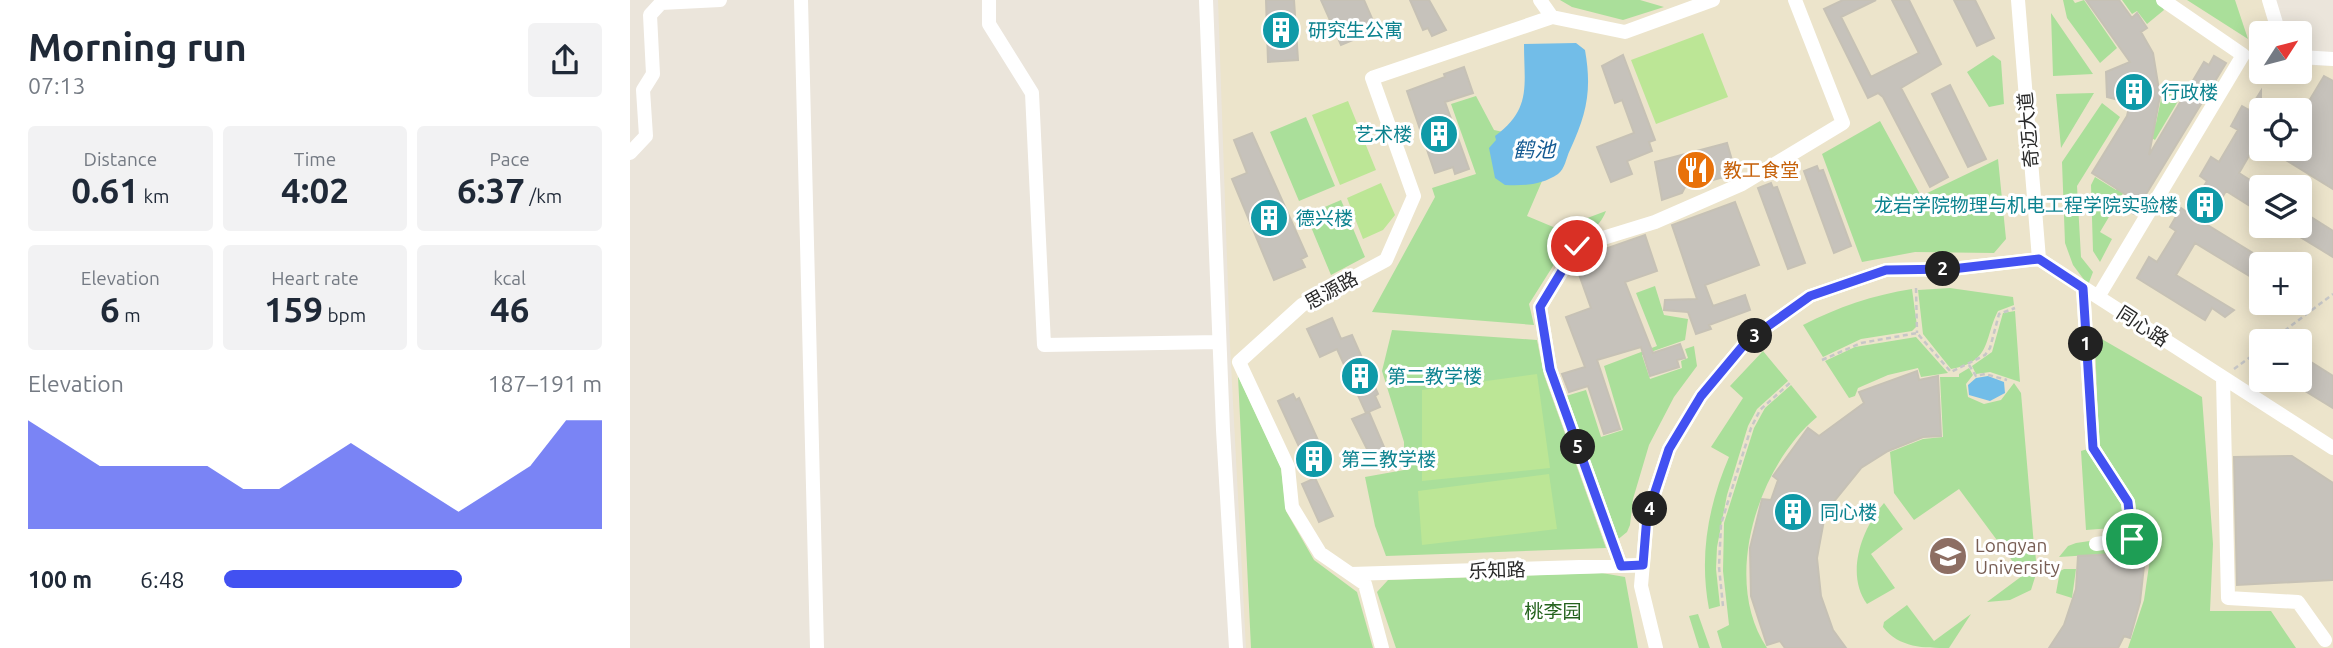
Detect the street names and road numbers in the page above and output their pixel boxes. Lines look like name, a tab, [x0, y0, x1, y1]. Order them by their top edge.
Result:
street label: 奇迈大道	[2014, 91, 2042, 169]
street label: 思源路	[1301, 267, 1361, 313]
street label: 同心路	[2113, 301, 2173, 351]
street label: 乐知路	[1468, 558, 1526, 582]

